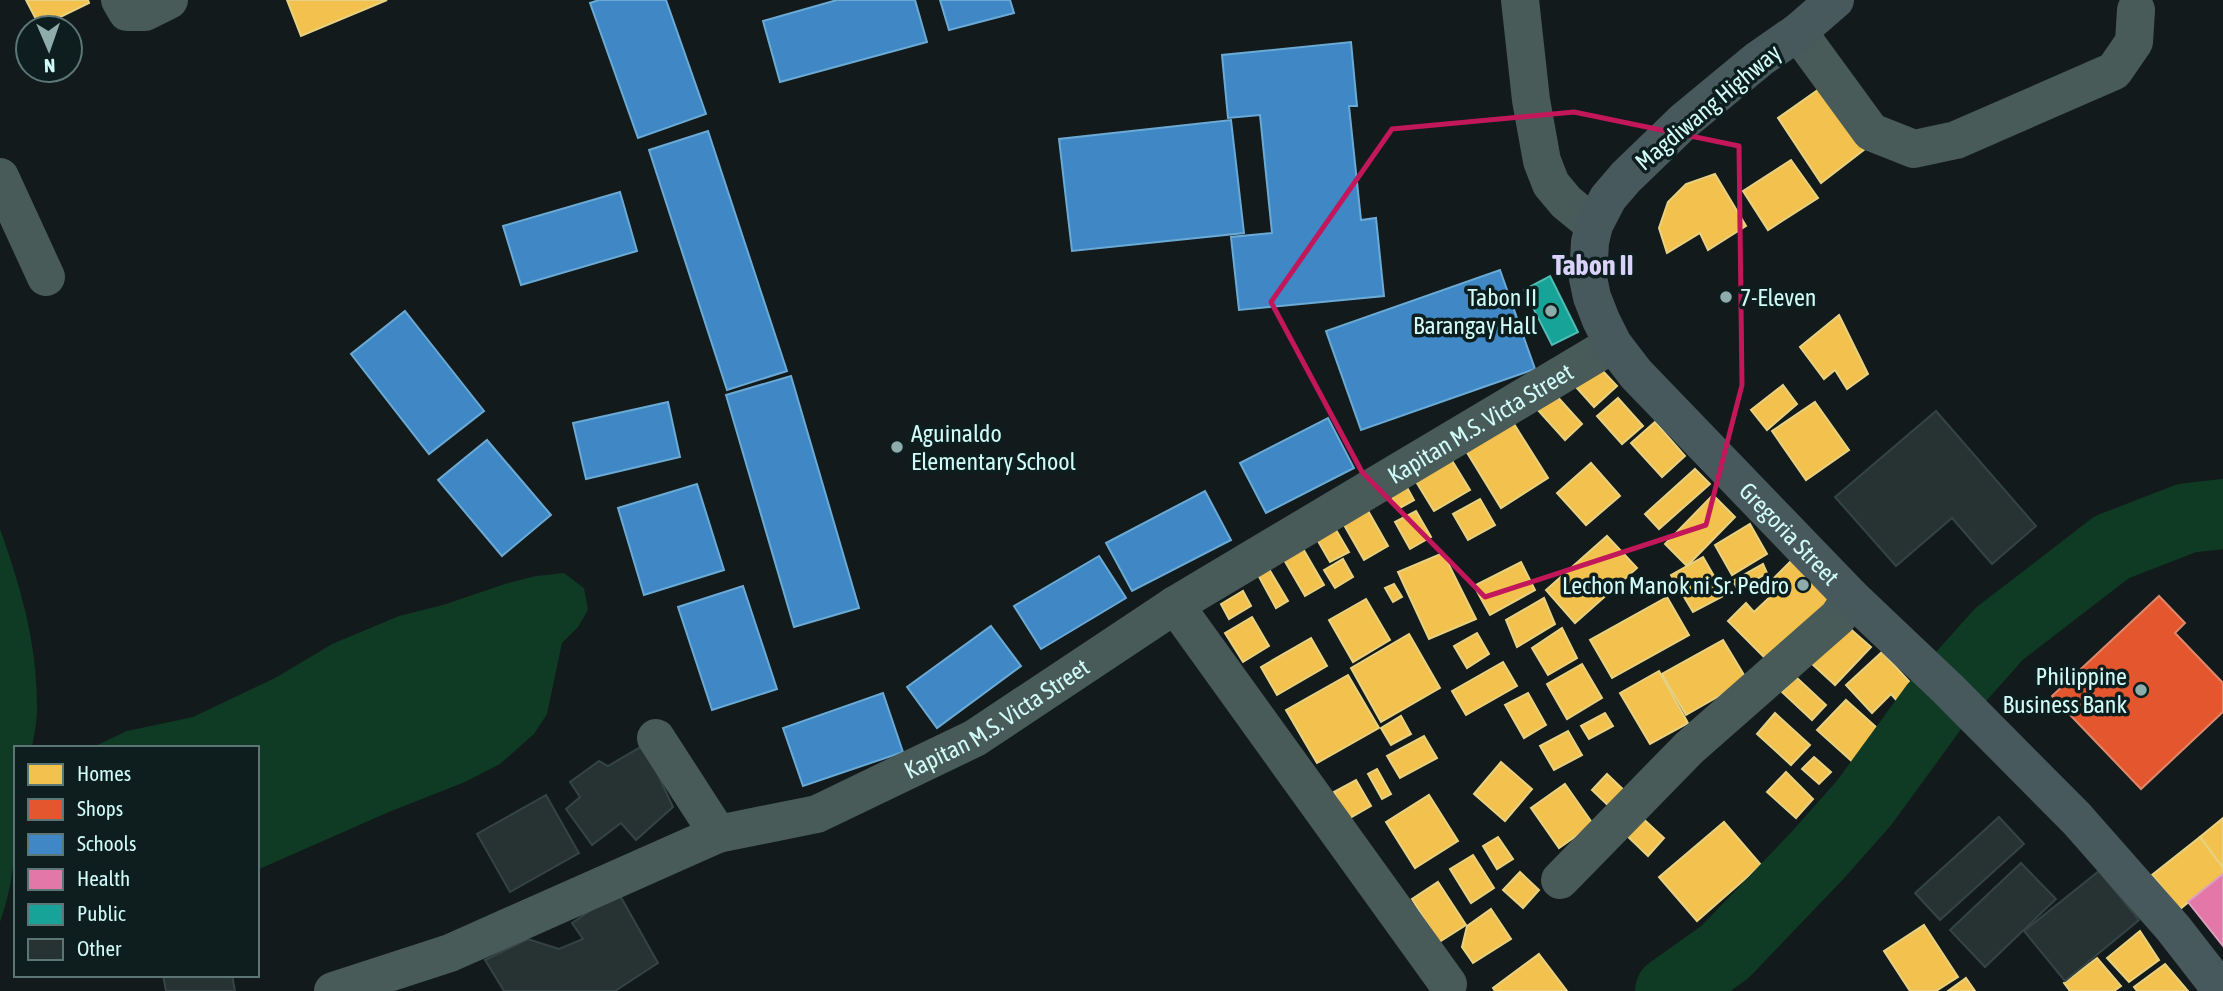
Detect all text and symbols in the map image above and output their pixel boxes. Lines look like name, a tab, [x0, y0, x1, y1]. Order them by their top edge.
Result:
north arrow	[14, 14, 84, 84]
street label: Magdiwang Highway	[1630, 38, 1786, 176]
text: N	[44, 55, 56, 77]
district label: Tabon II	[1552, 249, 1634, 281]
place label: Tabon II Barangay Hall	[1413, 284, 1538, 339]
place label: 7-Eleven	[1740, 284, 1816, 311]
marker: 7-Eleven	[1718, 289, 1734, 305]
marker: Tabon II Barangay Hall	[1543, 303, 1559, 319]
street label: Kapitan M.S. Victa Street	[1383, 358, 1578, 489]
place label: Aguinaldo Elementary School	[911, 420, 1077, 475]
marker: Aguinaldo Elementary School	[889, 439, 905, 455]
street label: Gregoria Street	[1734, 477, 1845, 590]
place label: Lechon Manok ni Sr. Pedro	[1562, 572, 1789, 599]
marker: Lechon Manok ni Sr. Pedro	[1795, 577, 1811, 593]
street label: Kapitan M.S. Victa Street	[900, 653, 1094, 784]
place label: Philippine Business Bank	[2003, 663, 2127, 718]
marker: Philippine Business Bank	[2133, 682, 2149, 698]
legend	[14, 746, 259, 977]
text: Homes	[77, 761, 131, 785]
text: Shops	[77, 796, 123, 820]
text: Schools	[77, 831, 137, 855]
text: Health	[77, 866, 130, 890]
text: Public	[77, 901, 126, 925]
text: Other	[77, 936, 122, 960]

